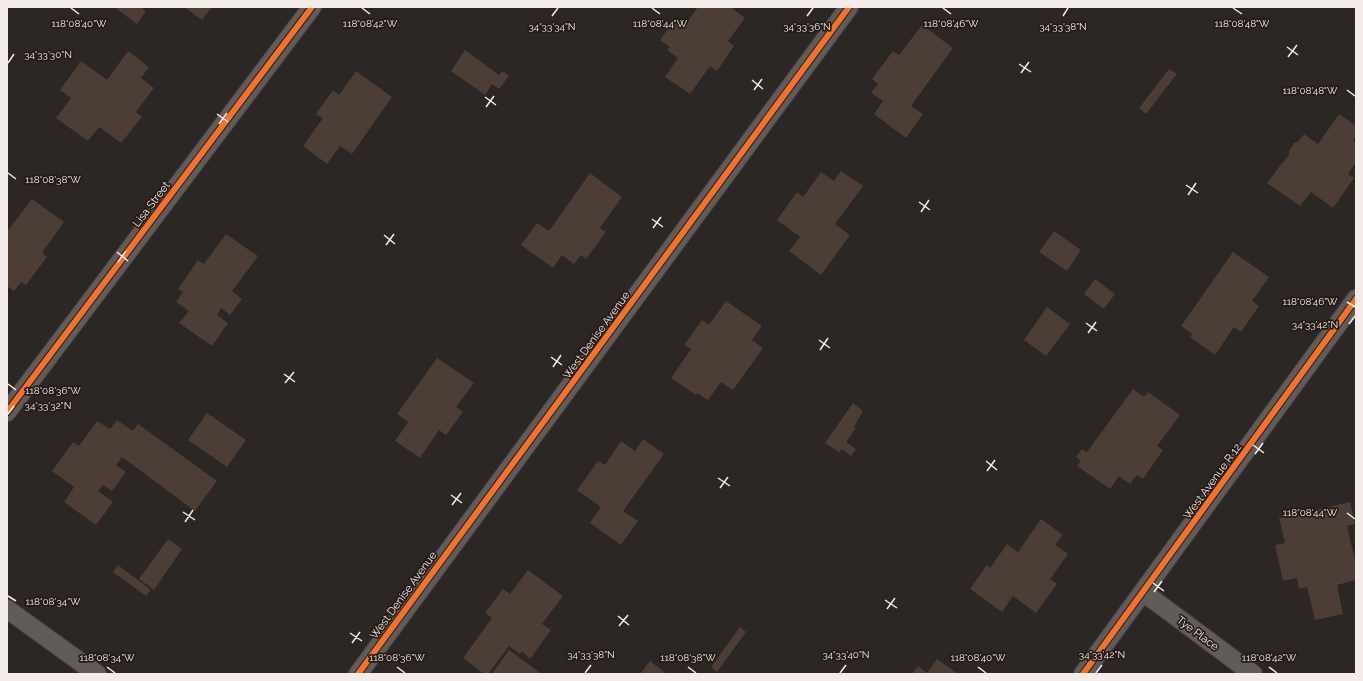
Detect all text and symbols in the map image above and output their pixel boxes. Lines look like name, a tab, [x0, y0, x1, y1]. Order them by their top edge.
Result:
text: 118°08'40"W	[51, 18, 107, 29]
text: 118°08'42"W	[343, 18, 398, 29]
text: 118°08'44"W	[633, 18, 688, 29]
text: 118°08'46"W	[923, 18, 979, 29]
text: 118°08'48"W	[1215, 18, 1270, 29]
text: 34°33'34"N	[528, 21, 576, 32]
text: 34°33'36"N	[783, 21, 831, 32]
text: 34°33'38"N	[1039, 21, 1087, 32]
text: 34°33'30"N	[24, 49, 72, 60]
text: 118°08'48"W	[1283, 85, 1338, 96]
text: 118°08'38"W	[25, 174, 81, 185]
street label: Lisa Street	[130, 179, 173, 230]
street label: West Denise Avenue	[560, 289, 633, 382]
text: 118°08'46"W	[1282, 296, 1338, 307]
text: 34°33'42"N	[1292, 319, 1338, 330]
text: 118°08'36"W	[25, 385, 81, 396]
text: 34°33'32"N	[25, 400, 71, 411]
street label: West Avenue R 12	[1181, 441, 1244, 522]
text: 118°08'44"W	[1283, 507, 1338, 518]
street label: West Denise Avenue	[367, 549, 440, 642]
text: 118°08'34"W	[25, 596, 81, 607]
street label: Tye Place	[1174, 613, 1222, 654]
text: 34°33'38"N	[567, 649, 615, 660]
text: 34°33'40"N	[822, 649, 870, 660]
text: 34°33'42"N	[1079, 649, 1125, 660]
text: 118°08'34"W	[79, 652, 135, 663]
text: 118°08'36"W	[369, 652, 425, 663]
text: 118°08'38"W	[660, 652, 716, 663]
text: 118°08'40"W	[950, 652, 1006, 663]
text: 118°08'42"W	[1242, 652, 1297, 663]

